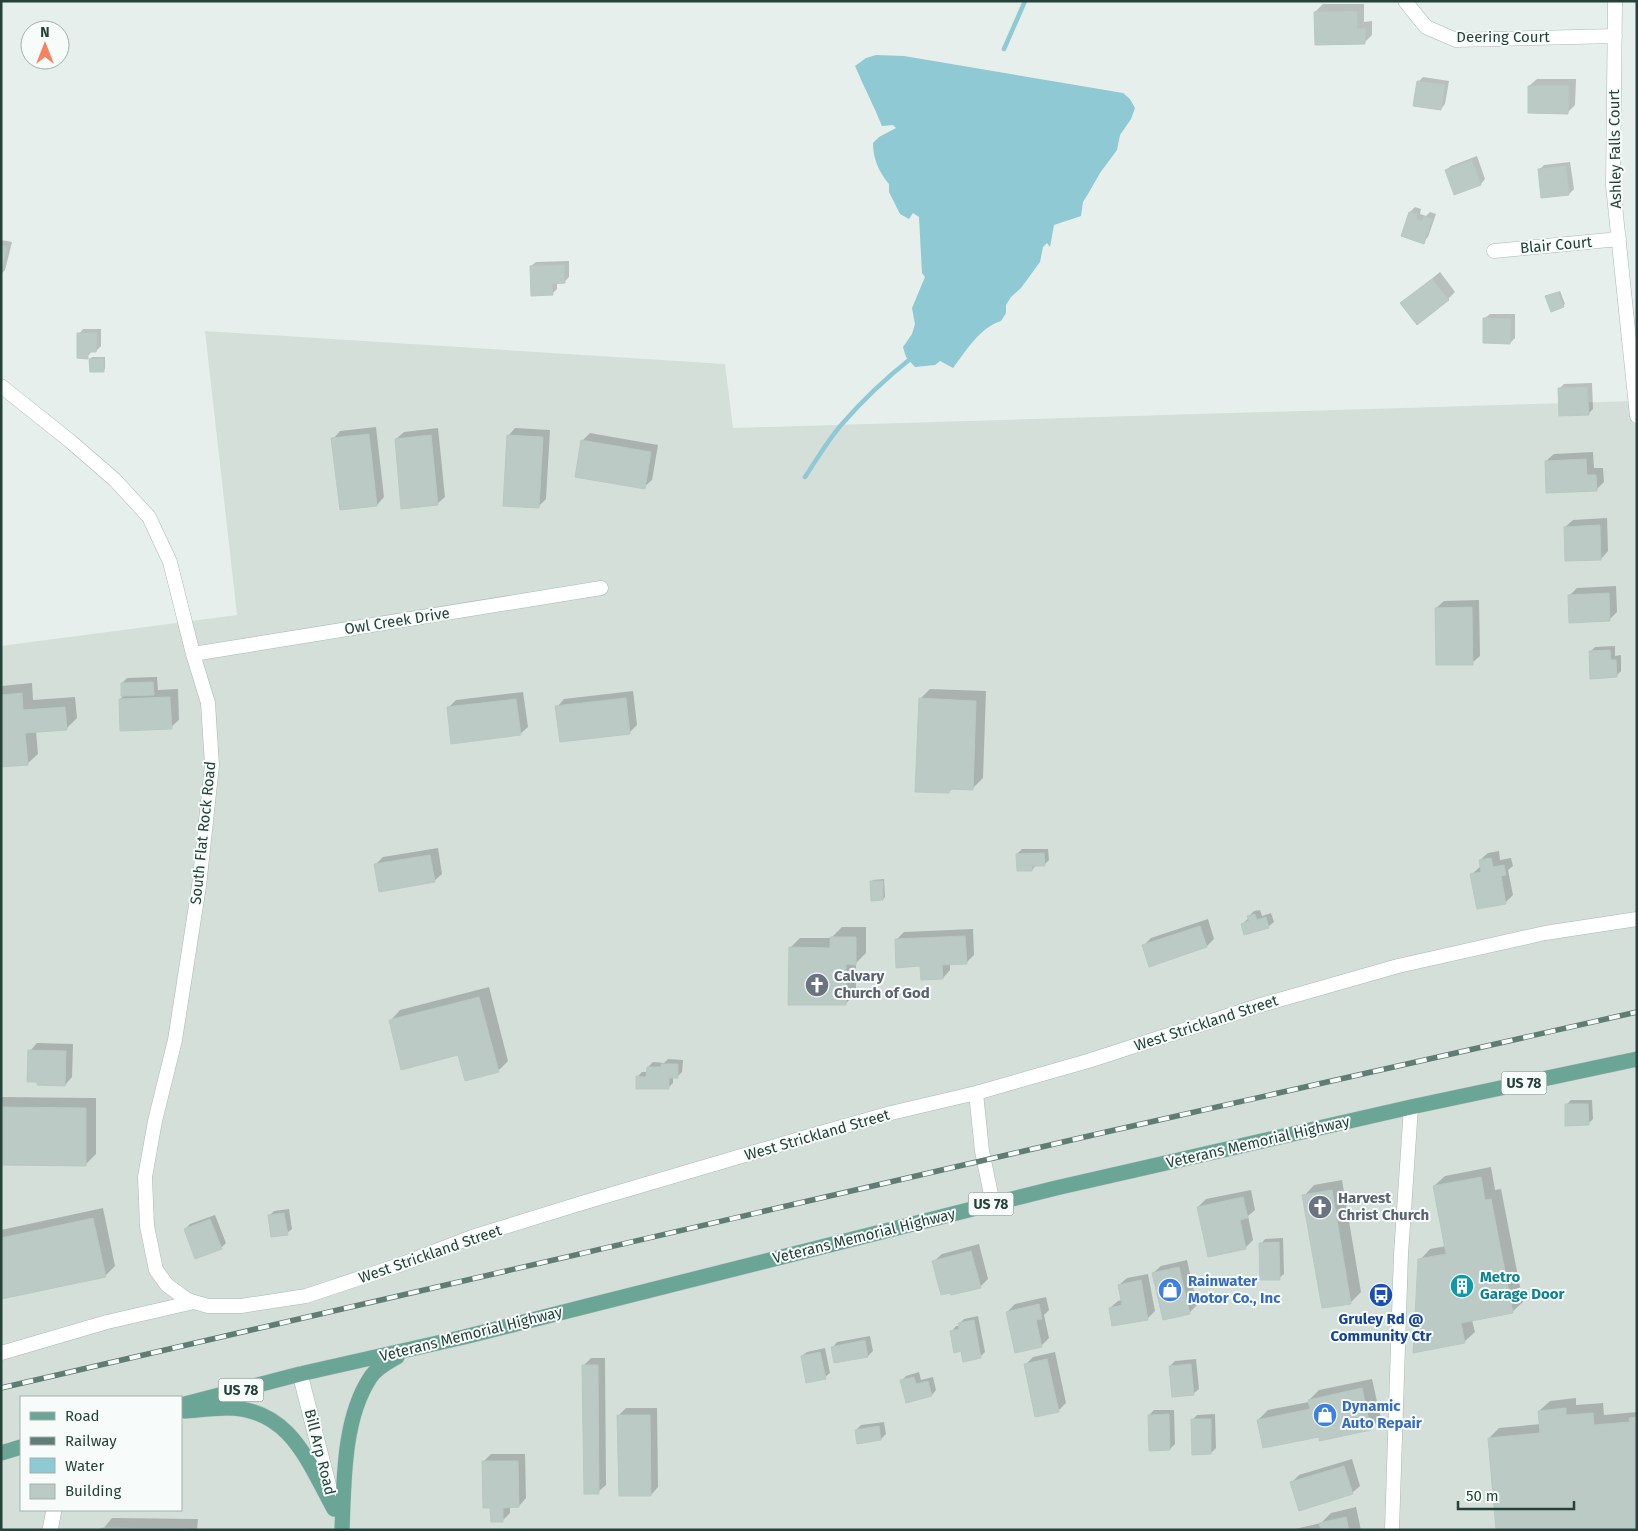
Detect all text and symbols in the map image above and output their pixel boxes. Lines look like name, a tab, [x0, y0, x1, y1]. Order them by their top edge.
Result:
north arrow	[20, 20, 70, 70]
text: N	[40, 24, 50, 41]
street label: Deering Court	[1456, 28, 1550, 46]
street label: Ashley Falls Court	[1605, 89, 1625, 209]
street label: Blair Court	[1519, 233, 1593, 257]
street label: Owl Creek Drive	[343, 604, 451, 638]
street label: South Flat Rock Road	[187, 760, 219, 906]
place label: Calvary Church of God	[834, 967, 930, 1002]
church icon: Calvary Church of God	[804, 972, 830, 998]
street label: West Strickland Street	[1132, 991, 1281, 1055]
road number: US 78	[1502, 1072, 1546, 1094]
street label: West Strickland Street	[742, 1105, 892, 1164]
street label: Veterans Memorial Highway	[1165, 1112, 1352, 1172]
place label: Harvest Christ Church	[1338, 1189, 1429, 1224]
road number: US 78	[968, 1192, 1014, 1216]
church icon: Harvest Christ Church	[1307, 1194, 1333, 1220]
street label: Veterans Memorial Highway	[771, 1204, 958, 1267]
street label: West Strickland Street	[356, 1221, 504, 1287]
place label: Metro Garage Door	[1480, 1268, 1566, 1303]
place label: Rainwater Motor Co., Inc	[1188, 1272, 1281, 1307]
building icon: Metro Garage Door	[1449, 1273, 1475, 1299]
shop icon: Rainwater Motor Co., Inc	[1157, 1277, 1183, 1303]
bus stop icon: Gruley Rd @ Community Ctr	[1368, 1282, 1394, 1308]
street label: Veterans Memorial Highway	[378, 1302, 565, 1365]
place label: Gruley Rd @ Community Ctr	[1331, 1310, 1432, 1345]
road number: US 78	[218, 1378, 264, 1402]
legend	[20, 1396, 182, 1511]
place label: Dynamic Auto Repair	[1341, 1397, 1423, 1432]
shop icon: Dynamic Auto Repair	[1312, 1402, 1338, 1428]
text: Road	[65, 1407, 100, 1425]
street label: Bill Arp Road	[301, 1407, 339, 1497]
text: Railway	[65, 1432, 117, 1450]
text: Water	[65, 1457, 104, 1475]
scale bar	[1458, 1478, 1574, 1510]
text: Building	[65, 1482, 121, 1500]
text: 50 m	[1466, 1487, 1499, 1505]

